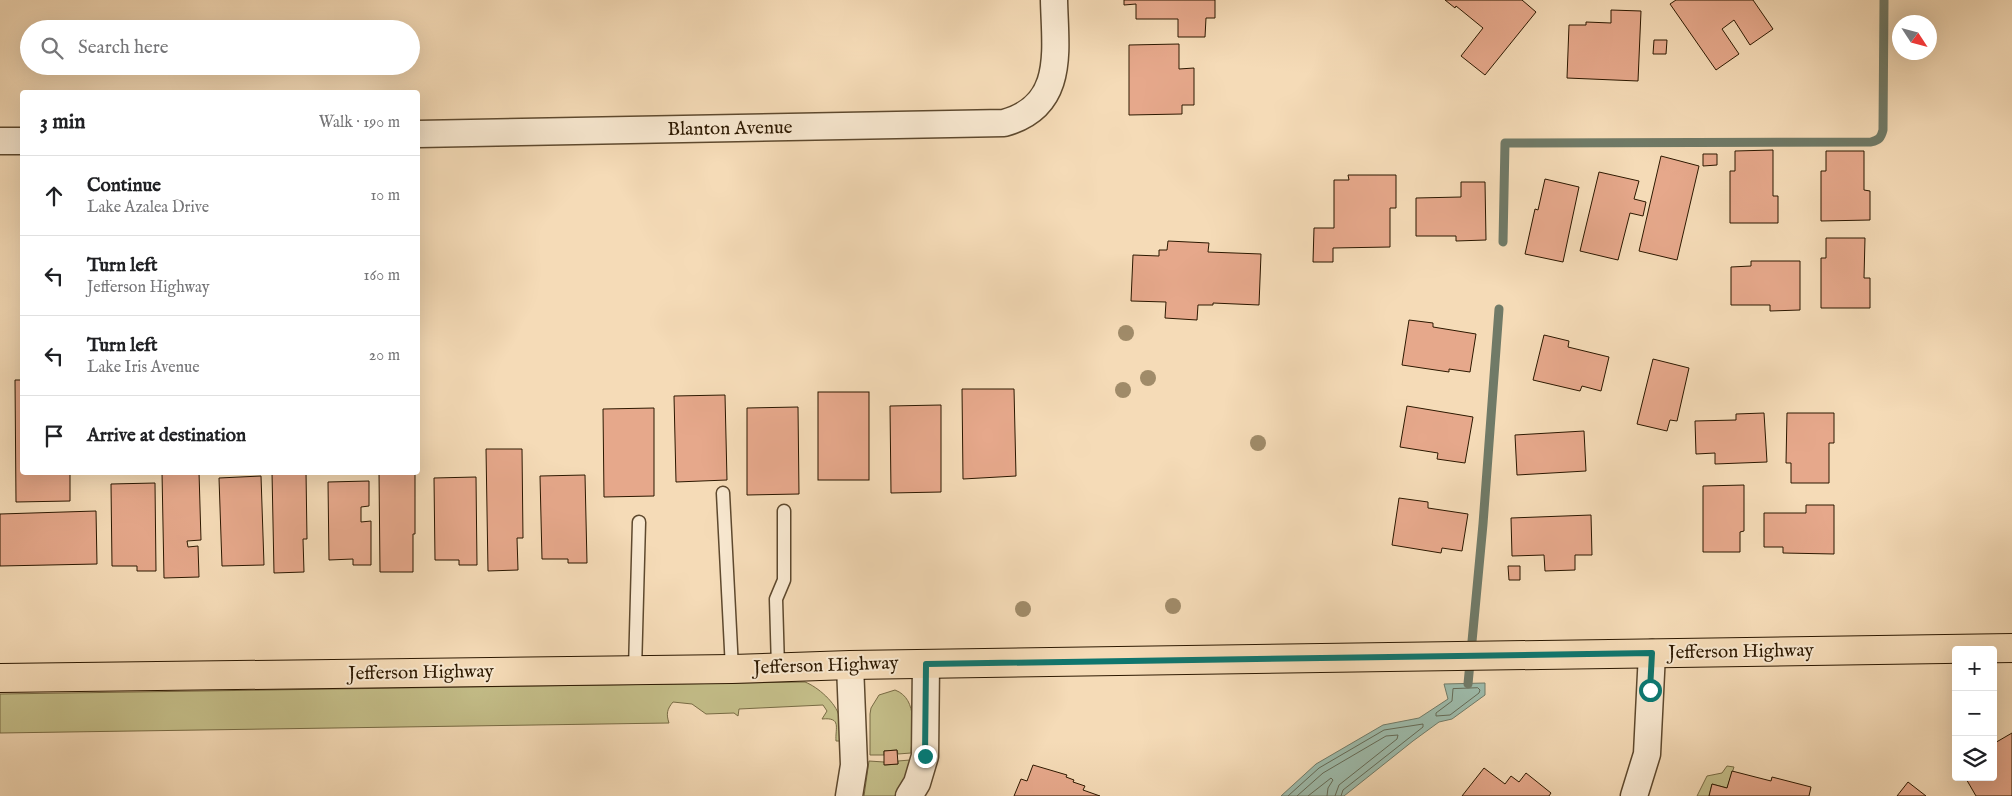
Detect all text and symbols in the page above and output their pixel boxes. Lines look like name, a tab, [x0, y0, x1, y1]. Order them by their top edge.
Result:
north arrow	[1892, 15, 1937, 60]
search box	[20, 20, 420, 75]
icon: search	[38, 34, 66, 62]
text: Search here	[78, 36, 169, 60]
text: 3 min	[40, 109, 85, 136]
text: Walk · 190 m	[319, 113, 400, 133]
street label: Blanton Avenue	[667, 116, 793, 142]
text: Continue	[87, 174, 161, 198]
icon: ahead	[40, 182, 68, 210]
text: 10 m	[370, 186, 400, 206]
text: Lake Azalea Drive	[87, 198, 209, 218]
text: Turn left	[87, 254, 158, 278]
icon: left	[40, 262, 68, 290]
text: 160 m	[364, 266, 400, 286]
text: Jefferson Highway	[87, 278, 210, 298]
text: Turn left	[87, 334, 158, 358]
icon: left	[40, 342, 68, 370]
text: 20 m	[369, 346, 400, 366]
text: Lake Iris Avenue	[87, 358, 200, 378]
icon: arrive	[40, 422, 68, 450]
text: Arrive at destination	[87, 424, 246, 448]
street label: Jefferson Highway	[1666, 639, 1815, 665]
map controls	[1952, 646, 1997, 781]
button: +	[1952, 646, 1997, 691]
street label: Jefferson Highway	[751, 651, 900, 681]
street label: Jefferson Highway	[346, 660, 495, 686]
route start	[1639, 679, 1662, 702]
button: −	[1952, 691, 1997, 736]
button: layers	[1952, 736, 1997, 781]
route end	[914, 745, 937, 768]

